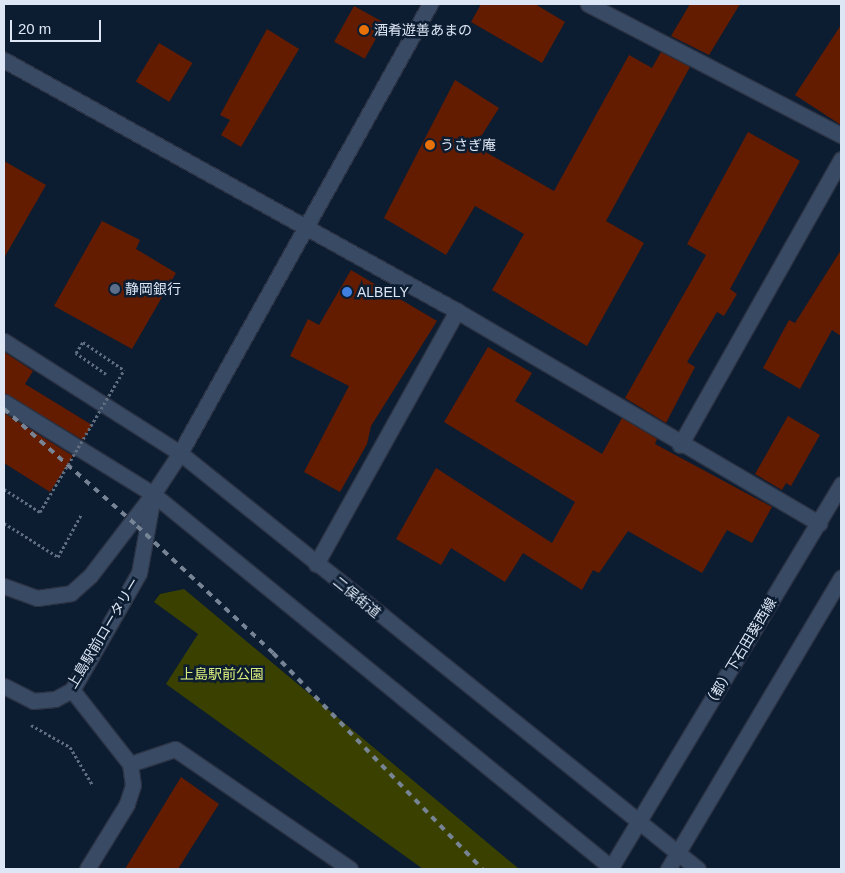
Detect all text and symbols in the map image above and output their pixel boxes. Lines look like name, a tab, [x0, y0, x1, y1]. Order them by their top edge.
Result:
scale bar	[12, 10, 104, 42]
text: 20 m	[18, 20, 51, 37]
place label: 酒肴遊善あまの	[374, 22, 472, 38]
marker: 酒肴遊善あまの	[358, 24, 370, 36]
place label: うさぎ庵	[440, 137, 496, 153]
marker: うさぎ庵	[424, 139, 436, 151]
place label: 静岡銀行	[125, 281, 181, 297]
marker: 静岡銀行	[109, 283, 121, 295]
place label: ALBELY	[357, 284, 409, 300]
marker: ALBELY	[341, 286, 353, 298]
street label: 二俣街道	[330, 573, 384, 621]
street label: 上島駅前ロータリー	[63, 575, 143, 691]
street label: （都）下石田葵西線	[700, 595, 780, 711]
park label: 上島駅前公園	[180, 666, 264, 682]

